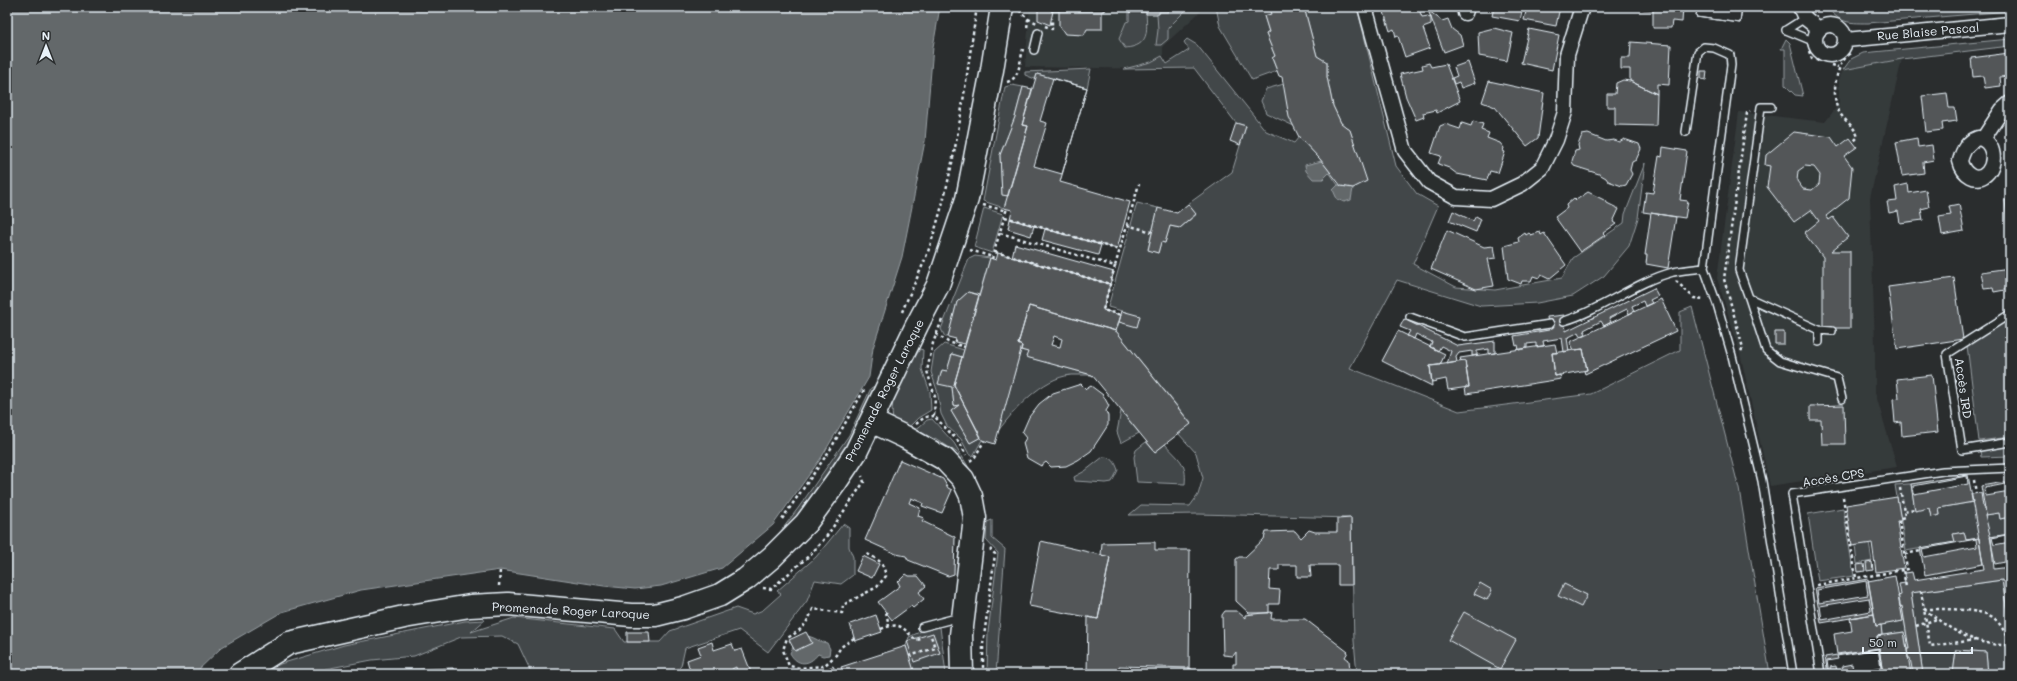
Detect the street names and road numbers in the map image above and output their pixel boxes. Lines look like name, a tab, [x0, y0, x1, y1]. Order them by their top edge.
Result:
street label: Rue Blaise Pascal	[1876, 19, 1980, 43]
street label: Promenade Roger Laroque	[841, 316, 927, 464]
street label: Accès IRD	[1952, 357, 1976, 419]
street label: Accès CPS	[1801, 464, 1865, 490]
street label: Promenade Roger Laroque	[492, 598, 650, 622]

